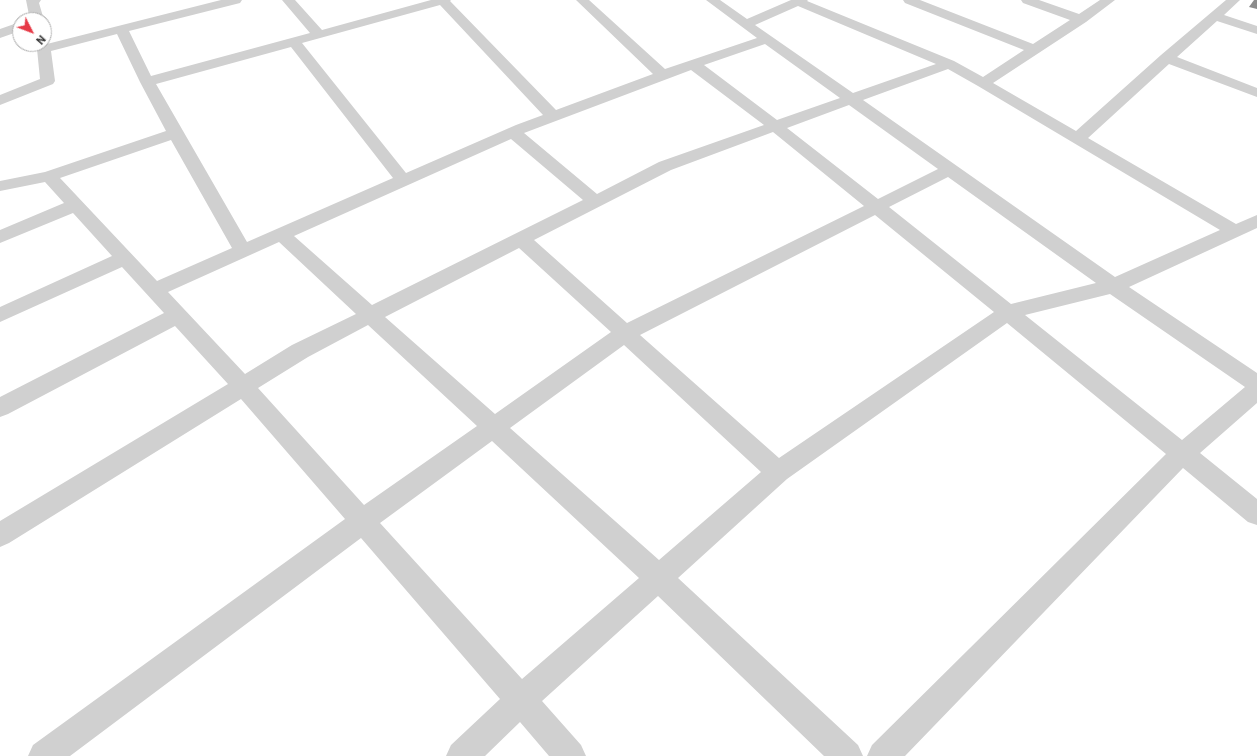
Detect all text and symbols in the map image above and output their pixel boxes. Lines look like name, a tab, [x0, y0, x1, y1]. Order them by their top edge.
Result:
north arrow	[12, 12, 52, 52]
text: N	[33, 32, 48, 47]

